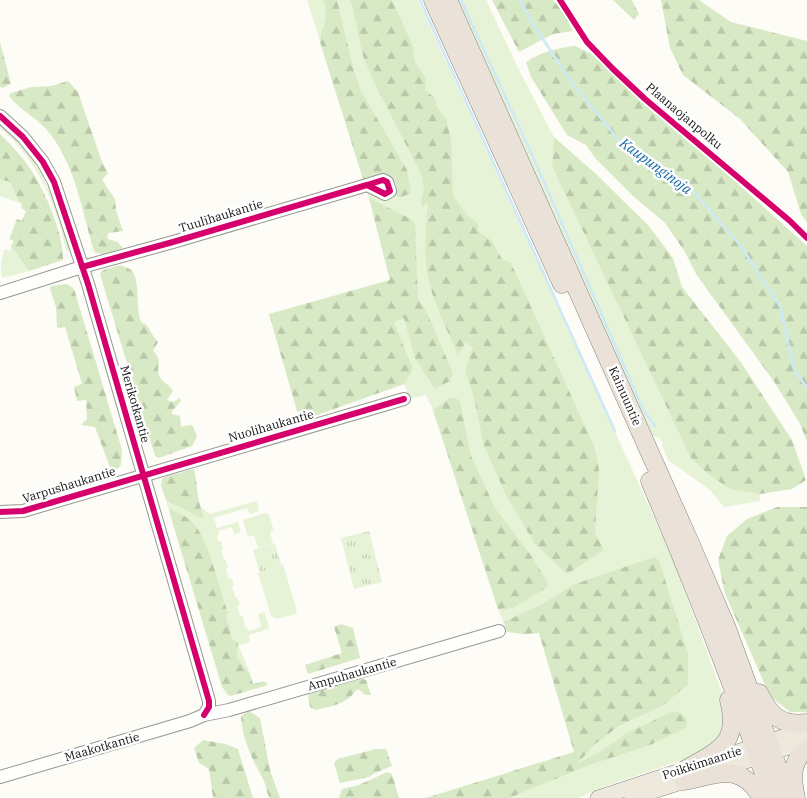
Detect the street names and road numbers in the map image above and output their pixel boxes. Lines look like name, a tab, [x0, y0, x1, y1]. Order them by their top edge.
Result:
street label: Plaanaojanpolku	[643, 79, 726, 152]
street label: Tuulihaukantie	[177, 196, 265, 235]
street label: Merikotkantie	[117, 364, 154, 444]
street label: Kainuuntie	[606, 364, 645, 428]
street label: Nuolihaukantie	[226, 406, 315, 445]
street label: Varpushaukantie	[20, 463, 117, 506]
street label: Ampuhaukantie	[306, 654, 398, 693]
street label: Maakotkantie	[63, 729, 141, 764]
street label: Poikkimaantie	[660, 743, 743, 782]

